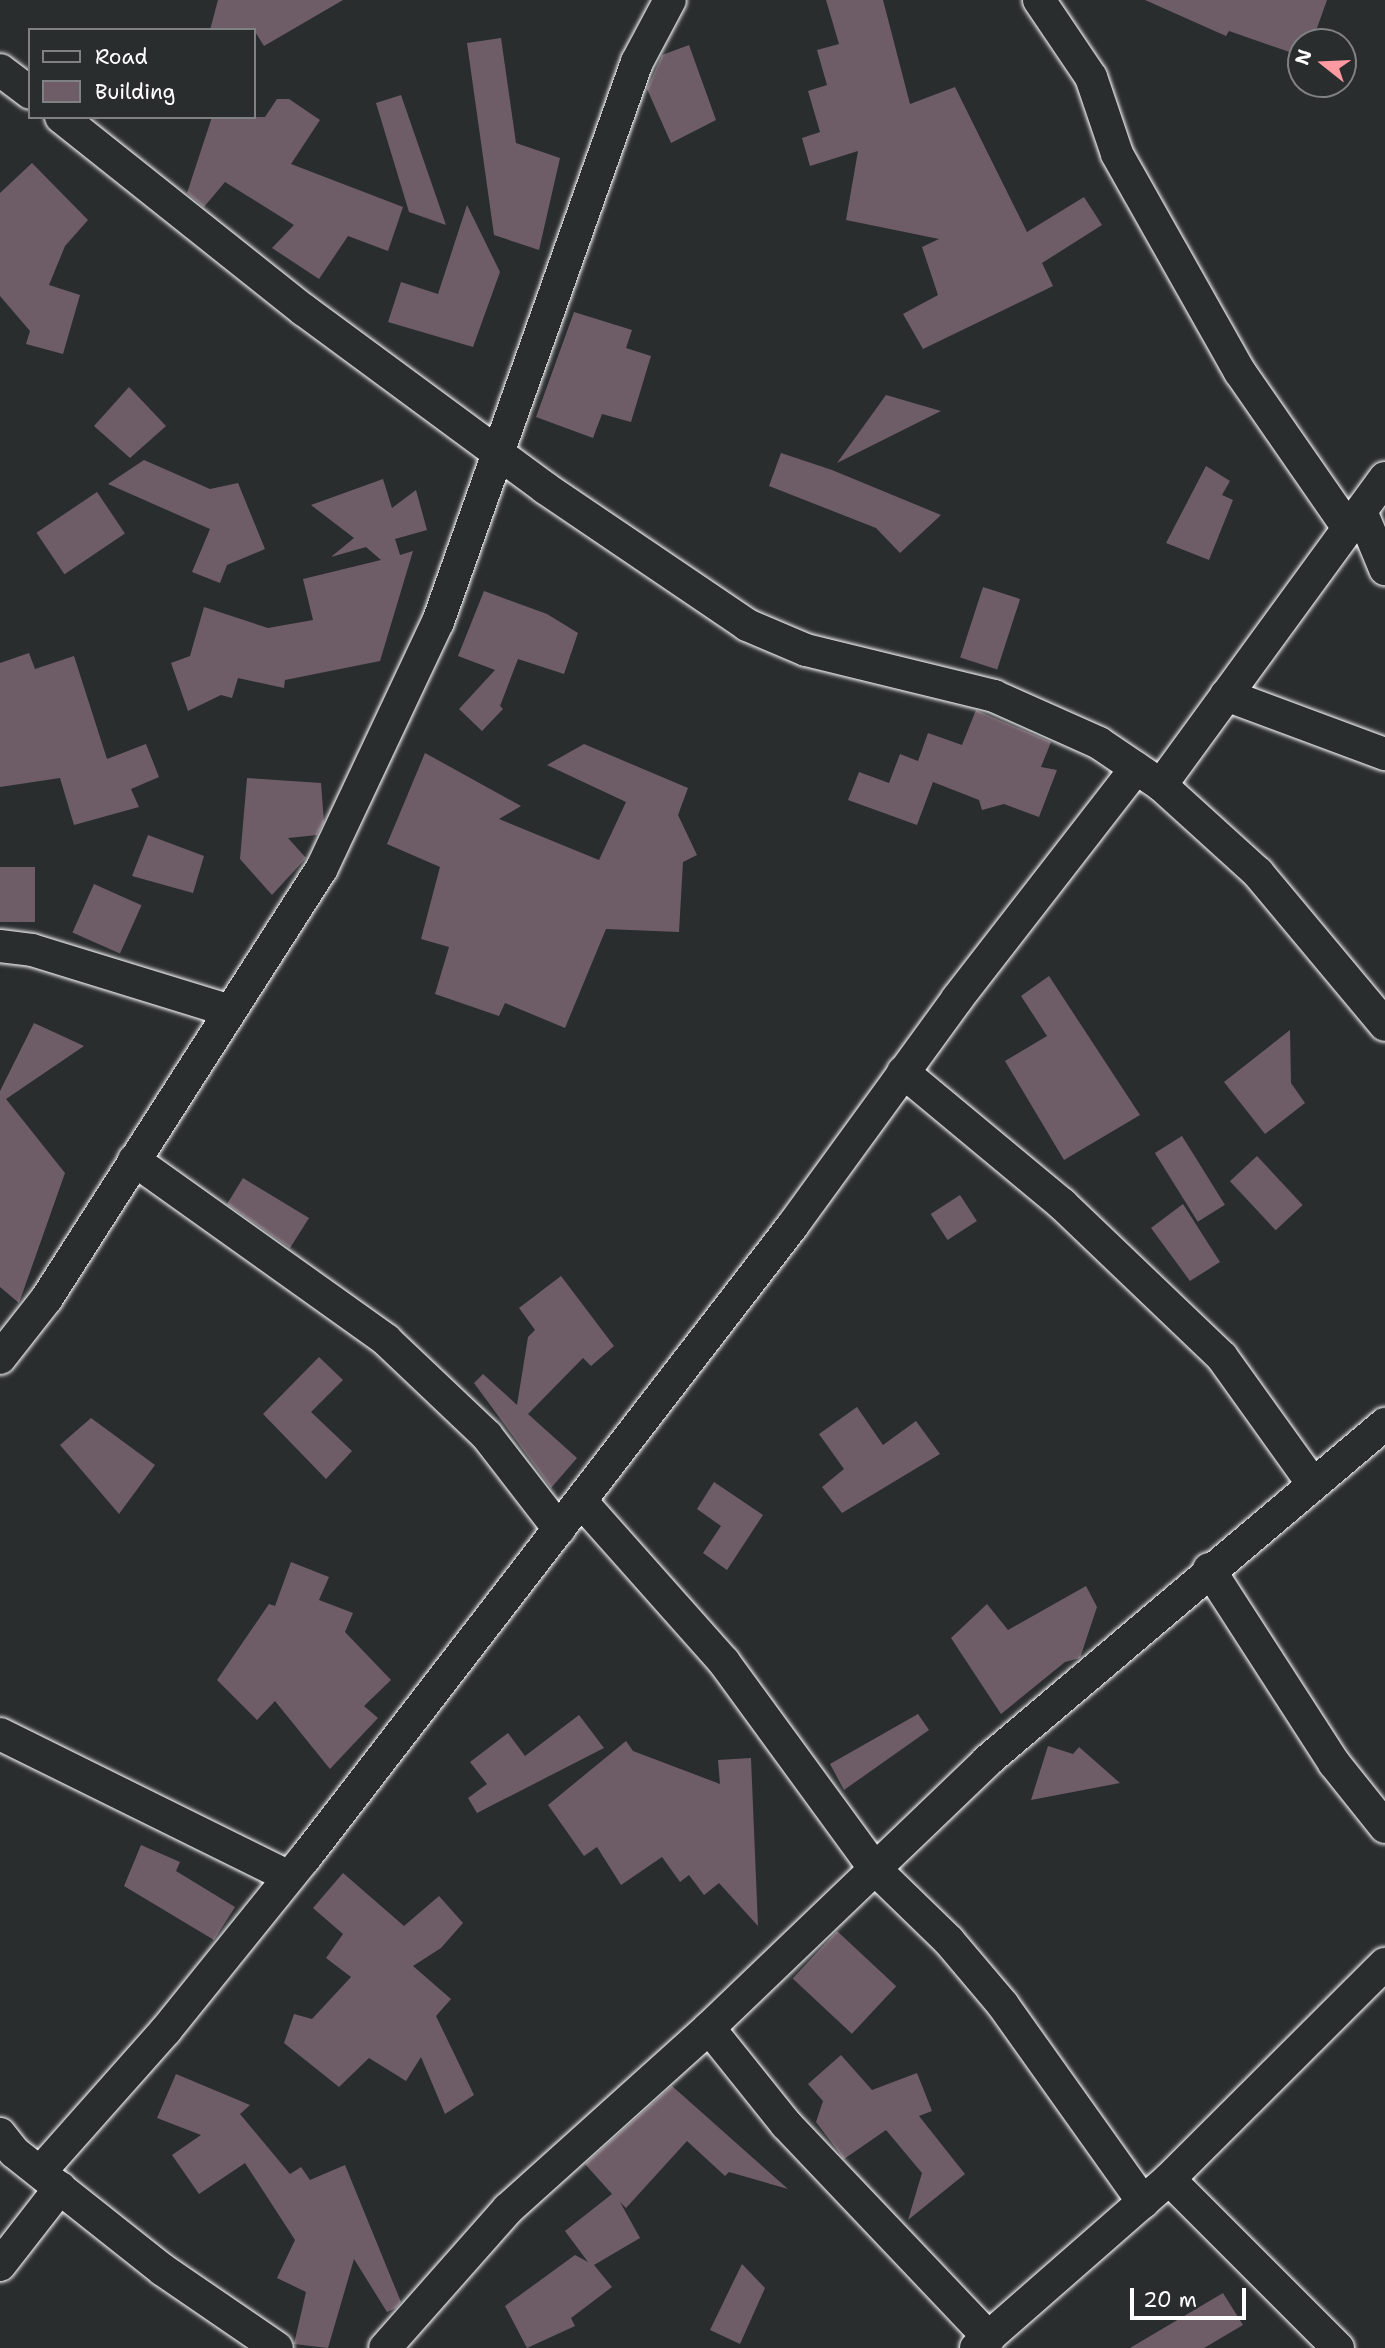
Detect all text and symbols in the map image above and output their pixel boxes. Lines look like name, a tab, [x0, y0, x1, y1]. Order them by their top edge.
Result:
legend	[28, 28, 256, 119]
north arrow	[1287, 28, 1357, 98]
text: Road	[95, 43, 148, 71]
text: N	[1289, 46, 1318, 68]
text: Building	[95, 78, 175, 106]
scale bar	[1133, 2274, 1248, 2318]
text: 20 m	[1143, 2286, 1197, 2314]

